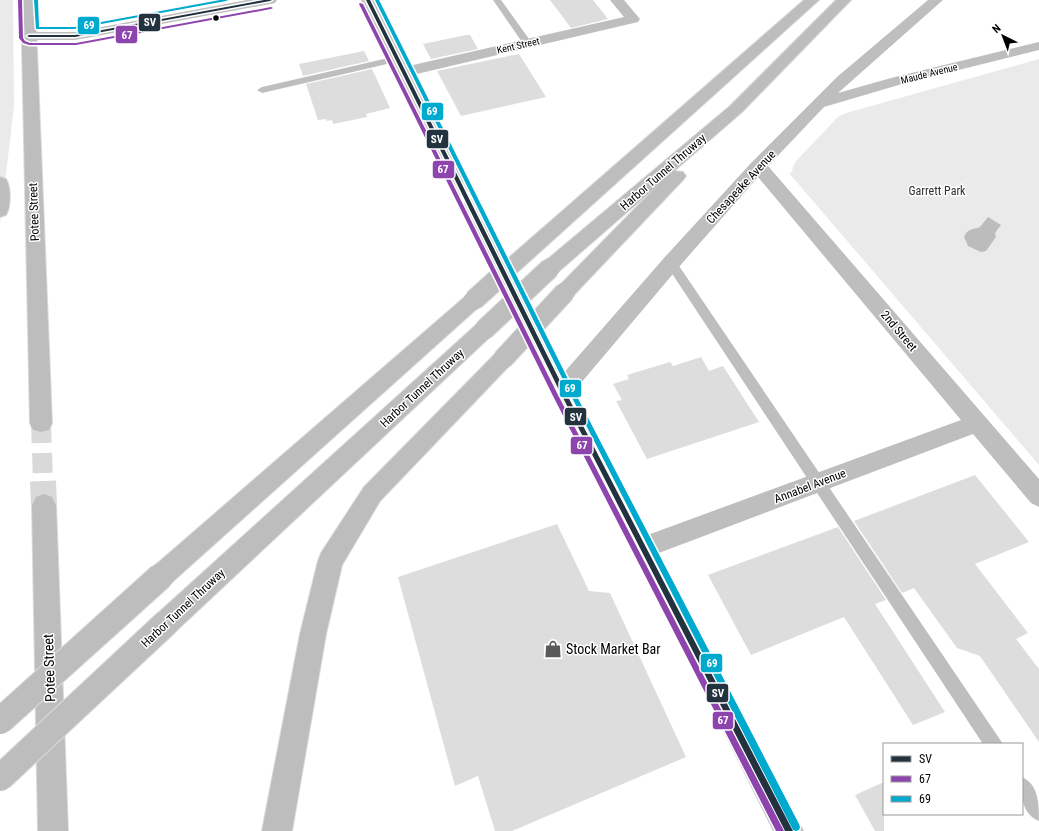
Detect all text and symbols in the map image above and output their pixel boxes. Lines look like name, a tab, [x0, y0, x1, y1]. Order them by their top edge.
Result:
line badge: SV	[138, 13, 161, 32]
unlabelled marker	[211, 13, 221, 23]
line badge: 69	[77, 16, 100, 35]
text: SV	[144, 16, 157, 29]
north arrow	[983, 16, 1023, 56]
text: 69	[83, 19, 95, 32]
text: N	[990, 22, 1004, 36]
line badge: 67	[115, 25, 138, 44]
text: 67	[121, 29, 133, 42]
street label: Kent Street	[496, 35, 541, 56]
street label: Maude Avenue	[900, 61, 959, 86]
line badge: 69	[421, 102, 444, 121]
text: 69	[426, 105, 438, 118]
line badge: SV	[426, 129, 449, 149]
street label: Harbor Tunnel Thruway	[617, 131, 709, 213]
text: SV	[431, 133, 444, 146]
street label: Chesapeake Avenue	[704, 147, 779, 226]
line badge: 67	[432, 160, 455, 179]
text: 67	[437, 163, 449, 176]
street label: Potee Street	[26, 182, 42, 241]
park label: Garrett Park	[909, 184, 966, 198]
street label: 2nd Street	[878, 308, 920, 354]
street label: Harbor Tunnel Thruway	[377, 346, 467, 430]
line badge: 69	[559, 379, 582, 398]
text: 69	[564, 382, 576, 395]
line badge: SV	[564, 407, 587, 426]
text: SV	[570, 411, 583, 424]
line badge: 67	[570, 436, 593, 455]
text: 67	[576, 439, 588, 452]
street label: Annabel Avenue	[772, 466, 848, 506]
street label: Harbor Tunnel Thruway	[138, 566, 228, 650]
street label: Potee Street	[40, 634, 58, 702]
shop icon: Stock Market Bar	[543, 639, 563, 659]
place label: Stock Market Bar	[566, 641, 661, 657]
line badge: 69	[700, 653, 723, 673]
text: 69	[706, 657, 718, 670]
line badge: SV	[706, 683, 729, 703]
text: SV	[712, 687, 725, 700]
line badge: 67	[712, 711, 734, 730]
text: 67	[717, 714, 729, 727]
legend	[883, 743, 1023, 815]
text: SV	[919, 752, 932, 766]
text: 67	[919, 772, 931, 786]
text: 69	[919, 792, 931, 806]

